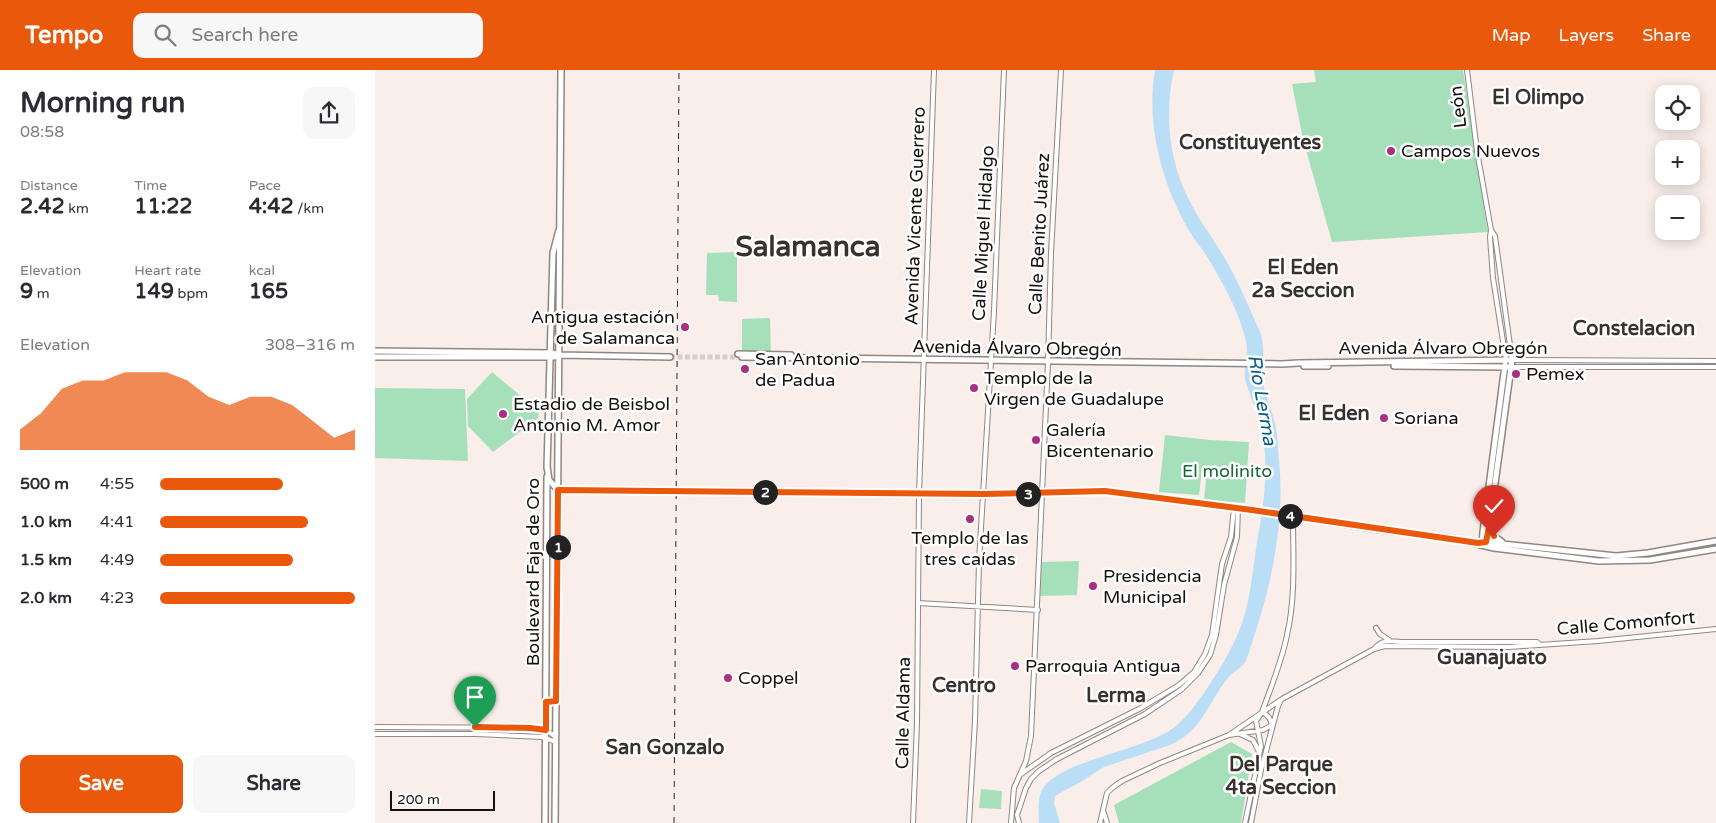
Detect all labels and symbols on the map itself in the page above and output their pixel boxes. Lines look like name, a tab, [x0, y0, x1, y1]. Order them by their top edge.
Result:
street label: León	[1444, 85, 1472, 129]
district label: El Olimpo	[1492, 86, 1584, 110]
street label: Avenida Vicente Guerrero	[900, 106, 930, 326]
district label: Constituyentes	[1179, 131, 1321, 155]
place label: Campos Nuevos	[1401, 140, 1540, 162]
street label: Calle Miguel Hidalgo	[967, 145, 999, 321]
marker: Campos Nuevos	[1385, 145, 1397, 157]
street label: Calle Benito Juárez	[1024, 152, 1054, 316]
district label: Salamanca	[736, 230, 880, 264]
district label: El Eden 2a Seccion	[1251, 256, 1355, 303]
place label: Antigua estación de Salamanca	[531, 306, 675, 349]
district label: Constelacion	[1573, 317, 1695, 341]
marker: Antigua estación de Salamanca	[679, 321, 691, 333]
street label: Avenida Álvaro Obregón	[912, 335, 1122, 361]
street label: Avenida Álvaro Obregón	[1338, 337, 1548, 359]
place label: San Antonio de Padua	[755, 348, 860, 391]
water label: Río Lerma	[1243, 353, 1281, 448]
marker: San Antonio de Padua	[739, 363, 751, 375]
place label: Pemex	[1526, 363, 1584, 385]
place label: Templo de la Virgen de Guadalupe	[984, 367, 1164, 410]
marker: Pemex	[1510, 368, 1522, 380]
marker: Templo de la Virgen de Guadalupe	[968, 382, 980, 394]
place label: Estadio de Beisbol Antonio M. Amor	[513, 393, 670, 436]
district label: El Eden	[1298, 402, 1370, 426]
place label: Soriana	[1394, 407, 1459, 429]
marker: Estadio de Beisbol Antonio M. Amor	[497, 408, 509, 420]
marker: Soriana	[1378, 412, 1390, 424]
place label: Galería Bicentenario	[1046, 419, 1154, 462]
marker: Galería Bicentenario	[1030, 434, 1042, 446]
park label: El molinito	[1182, 460, 1272, 482]
street label: Boulevard Faja de Oro	[522, 478, 544, 666]
pin: 2	[753, 480, 777, 504]
pin: 3	[1015, 482, 1041, 506]
pin	[1473, 485, 1515, 536]
pin: 4	[1277, 504, 1303, 528]
marker: Templo de las tres caídas	[964, 513, 976, 525]
place label: Templo de las tres caídas	[911, 527, 1029, 570]
pin: 1	[545, 534, 571, 560]
place label: Presidencia Municipal	[1103, 565, 1202, 608]
marker: Presidencia Municipal	[1087, 580, 1099, 592]
street label: Calle Comonfort	[1556, 606, 1696, 640]
district label: Guanajuato	[1437, 646, 1547, 670]
place label: Parroquia Antigua	[1025, 655, 1181, 677]
street label: Calle Aldama	[891, 657, 915, 769]
marker: Parroquia Antigua	[1009, 660, 1021, 672]
place label: Coppel	[738, 667, 799, 689]
marker: Coppel	[722, 672, 734, 684]
district label: Centro	[932, 674, 996, 698]
pin	[454, 676, 496, 727]
district label: Lerma	[1086, 684, 1146, 708]
district label: San Gonzalo	[606, 736, 724, 760]
district label: Del Parque 4ta Seccion	[1226, 753, 1336, 800]
scale bar	[390, 788, 495, 811]

